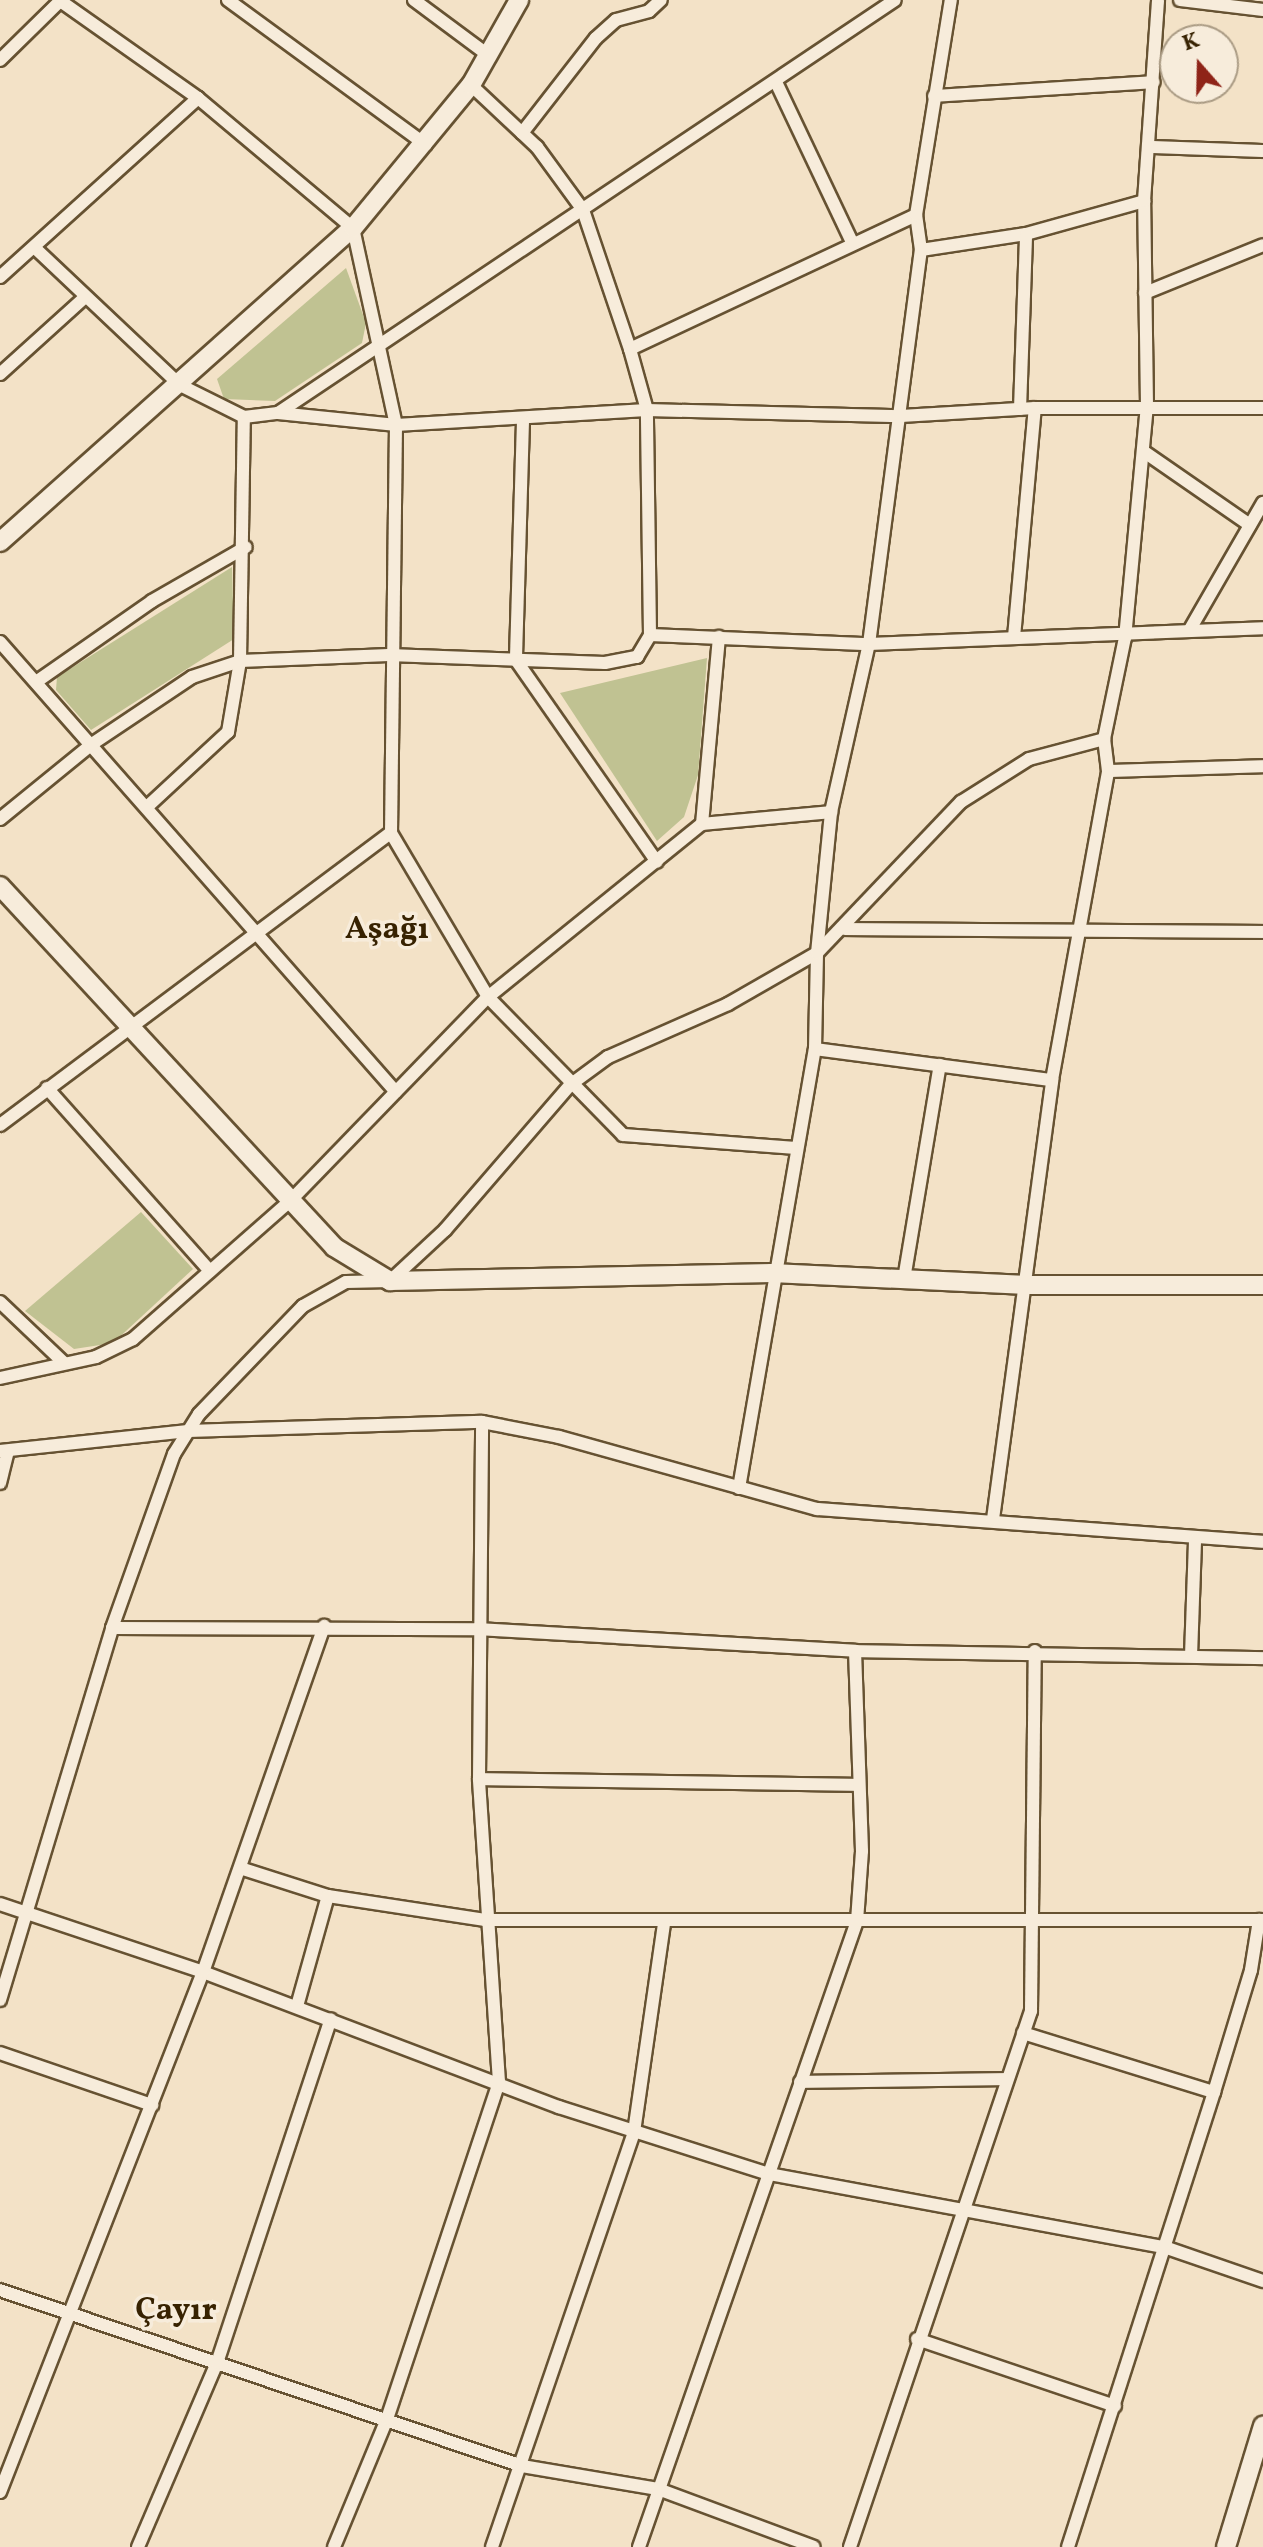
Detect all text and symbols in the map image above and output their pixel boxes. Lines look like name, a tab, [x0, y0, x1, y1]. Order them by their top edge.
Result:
north arrow	[1159, 24, 1239, 104]
text: K	[1179, 26, 1204, 60]
district label: Aşağı	[345, 911, 429, 949]
district label: Çayır	[135, 2292, 217, 2330]

